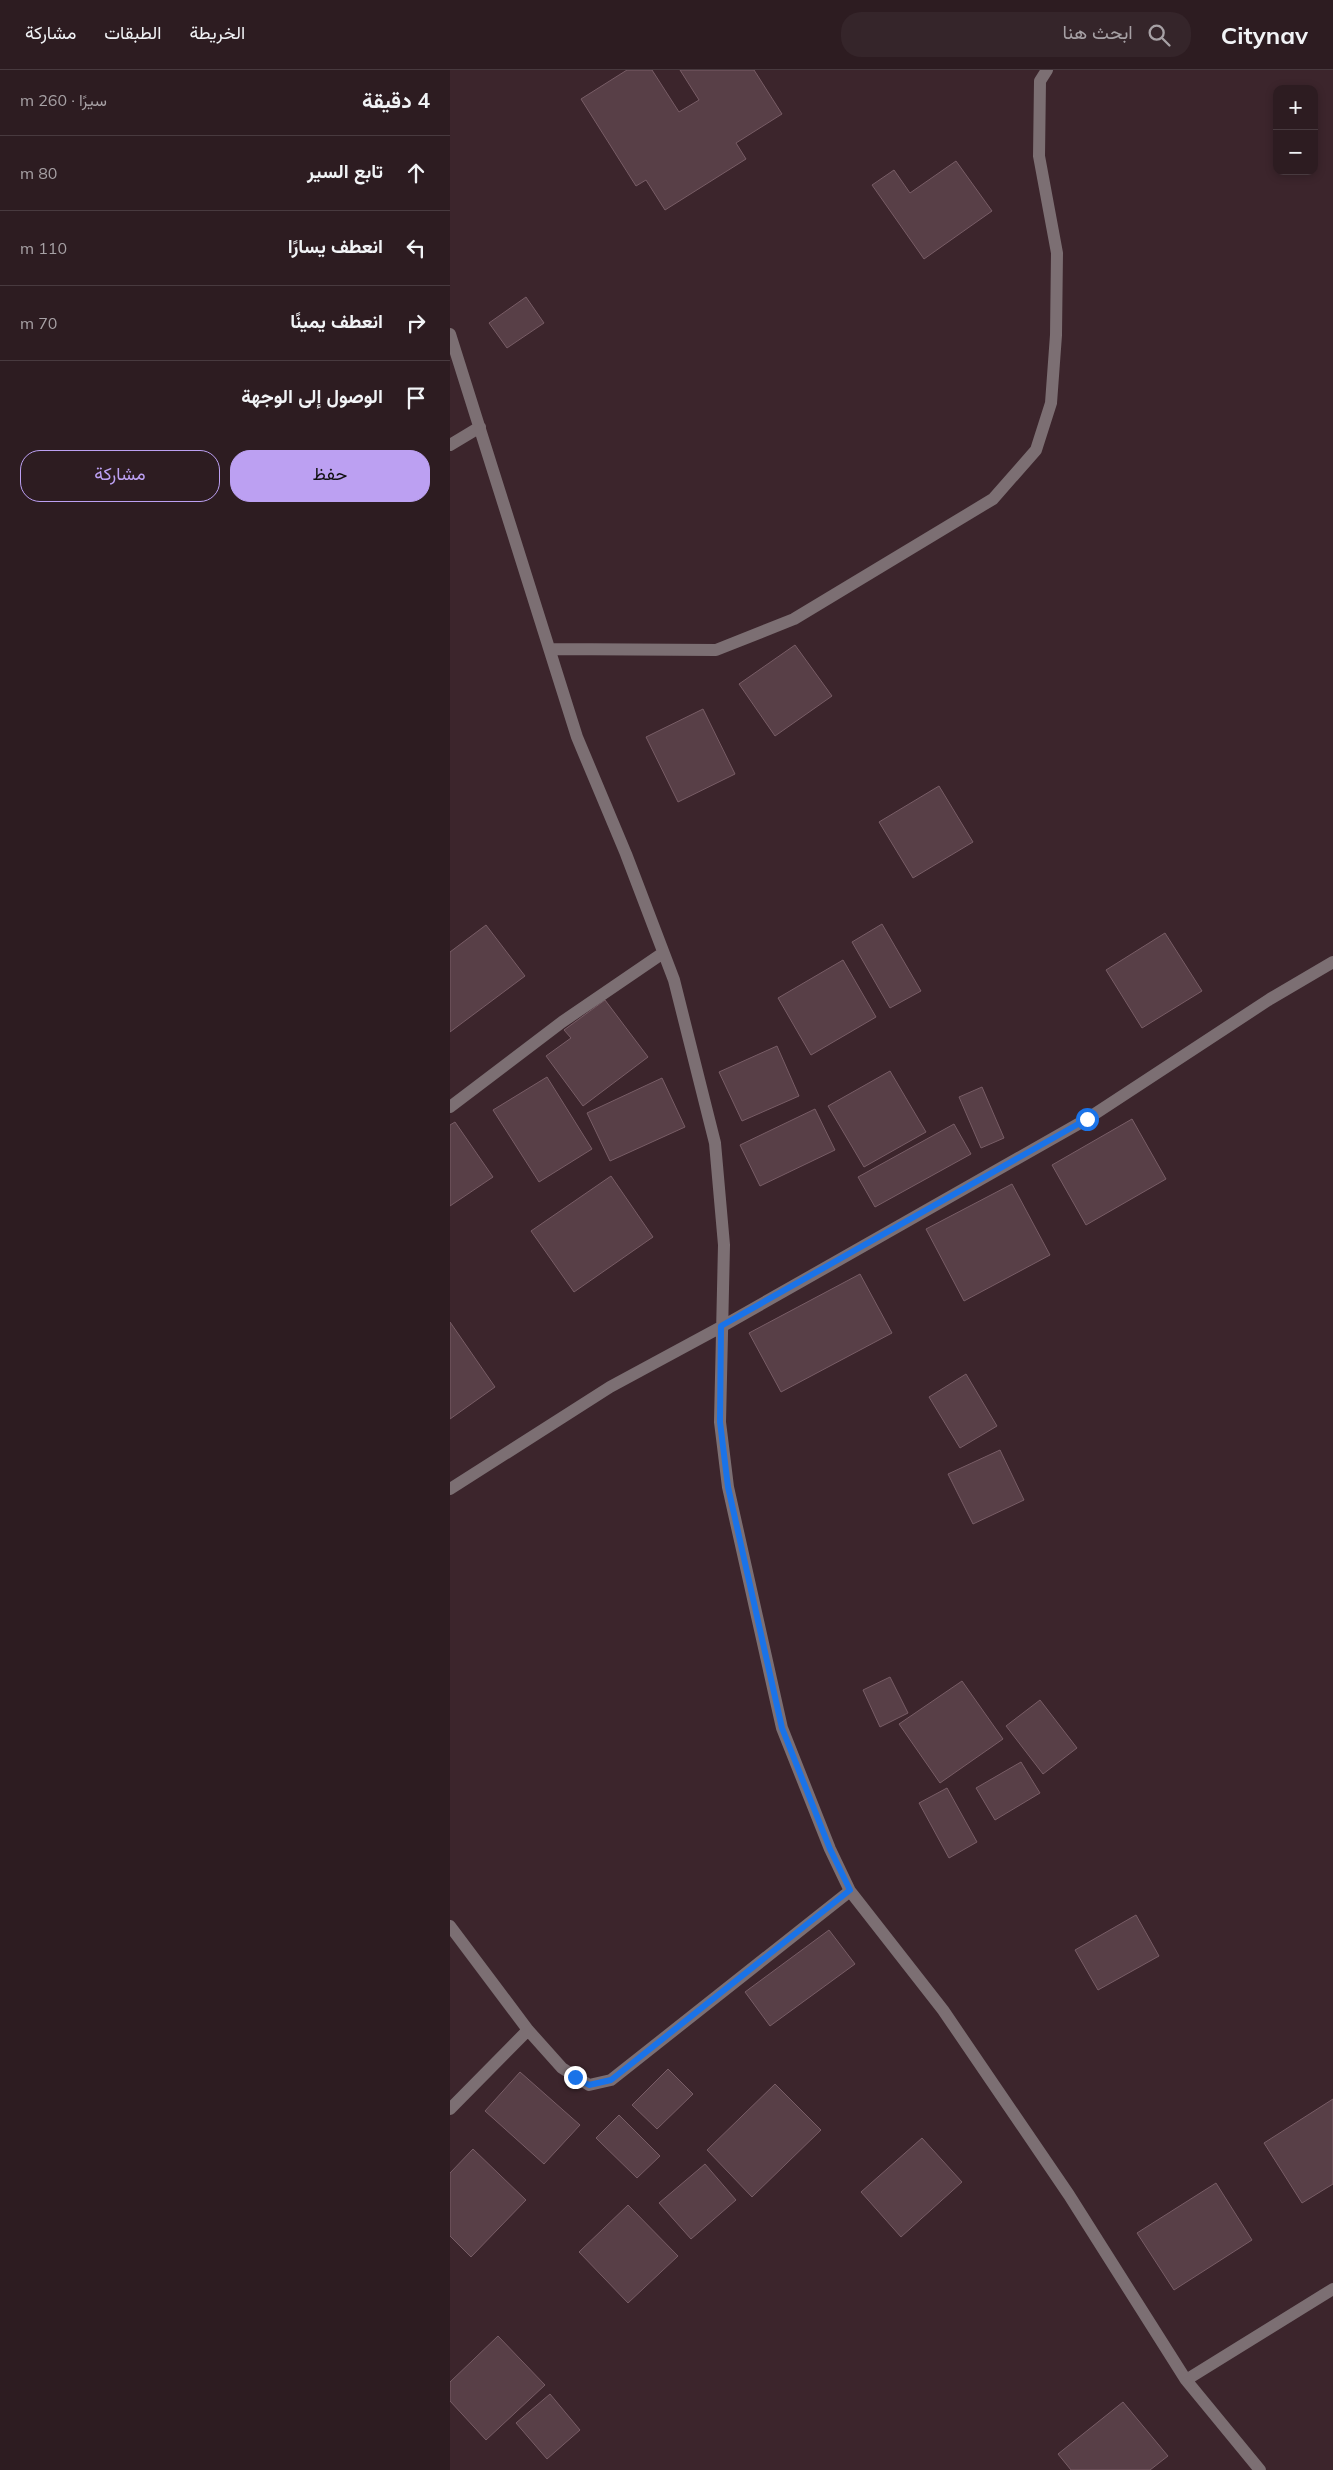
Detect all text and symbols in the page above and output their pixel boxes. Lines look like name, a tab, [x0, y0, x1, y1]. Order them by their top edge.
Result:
search box	[841, 12, 1191, 57]
text: ابحث هنا	[1063, 20, 1133, 44]
text: Citynav	[1221, 20, 1308, 50]
text: مشاركة	[25, 21, 76, 44]
text: الطبقات	[104, 21, 161, 44]
text: الخريطة	[189, 21, 245, 44]
icon: search	[1145, 21, 1173, 49]
map controls	[1273, 85, 1318, 175]
button: +	[1273, 85, 1318, 130]
text: 4 دقيقة	[362, 87, 430, 113]
text: سيرًا · 260 m	[20, 90, 107, 110]
button: −	[1273, 130, 1318, 175]
text: تابع السير	[307, 159, 383, 183]
icon: ahead	[402, 159, 430, 187]
text: 80 m	[20, 163, 57, 183]
text: انعطف يسارًا	[288, 234, 383, 258]
icon: left	[402, 234, 430, 262]
text: 110 m	[20, 238, 67, 258]
text: انعطف يمينًا	[290, 309, 383, 333]
icon: right	[402, 309, 430, 337]
text: 70 m	[20, 313, 57, 333]
text: الوصول إلى الوجهة	[241, 384, 383, 408]
icon: arrive	[402, 384, 430, 412]
button: مشاركة	[20, 450, 220, 502]
button: حفظ	[230, 450, 430, 502]
route start	[1076, 1108, 1099, 1131]
route end	[564, 2066, 587, 2089]

